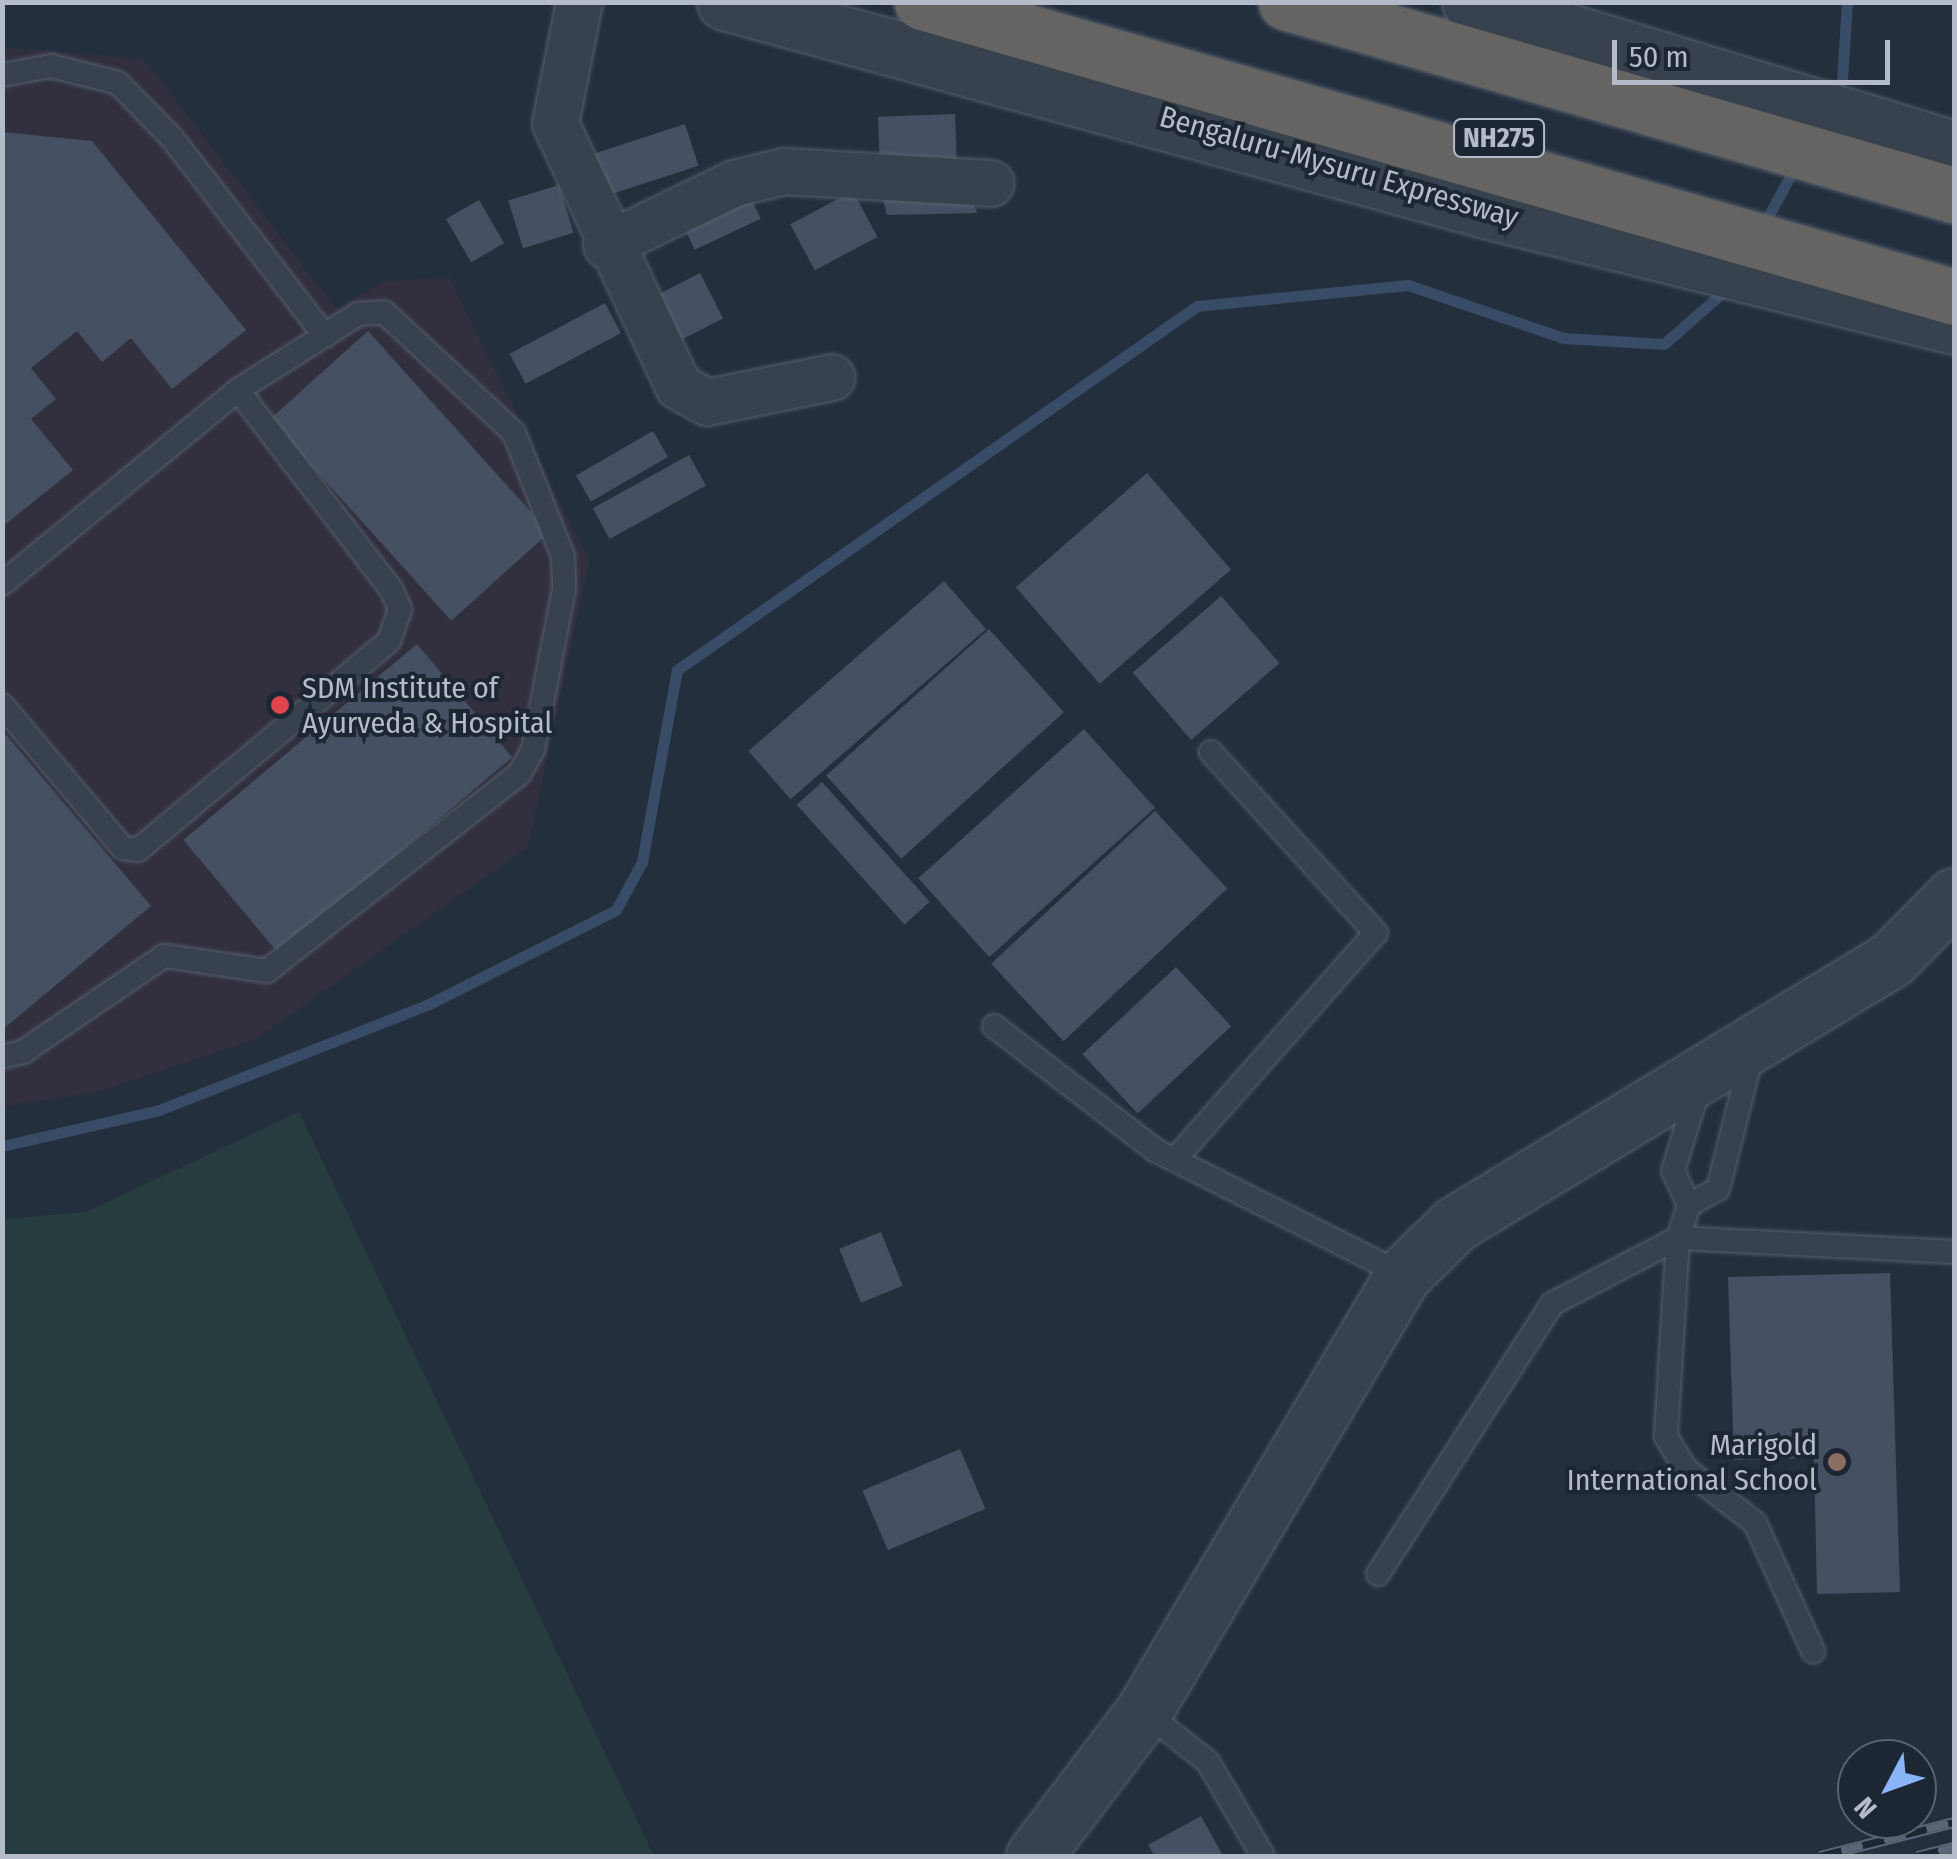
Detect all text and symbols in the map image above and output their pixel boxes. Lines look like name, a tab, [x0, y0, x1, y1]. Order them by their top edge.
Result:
scale bar	[1617, 20, 1894, 82]
text: 50 m	[1629, 39, 1689, 75]
street label: Bengaluru-Mysuru Expressway	[1155, 98, 1523, 236]
road number: NH275	[1452, 115, 1546, 161]
place label: SDM Institute of Ayurveda & Hospital	[302, 670, 552, 740]
marker: SDM Institute of Ayurveda & Hospital	[267, 692, 293, 718]
place label: Marigold International School	[1567, 1427, 1817, 1498]
marker: Marigold International School	[1826, 1451, 1848, 1473]
north arrow	[1837, 1739, 1937, 1839]
text: N	[1848, 1791, 1883, 1825]

